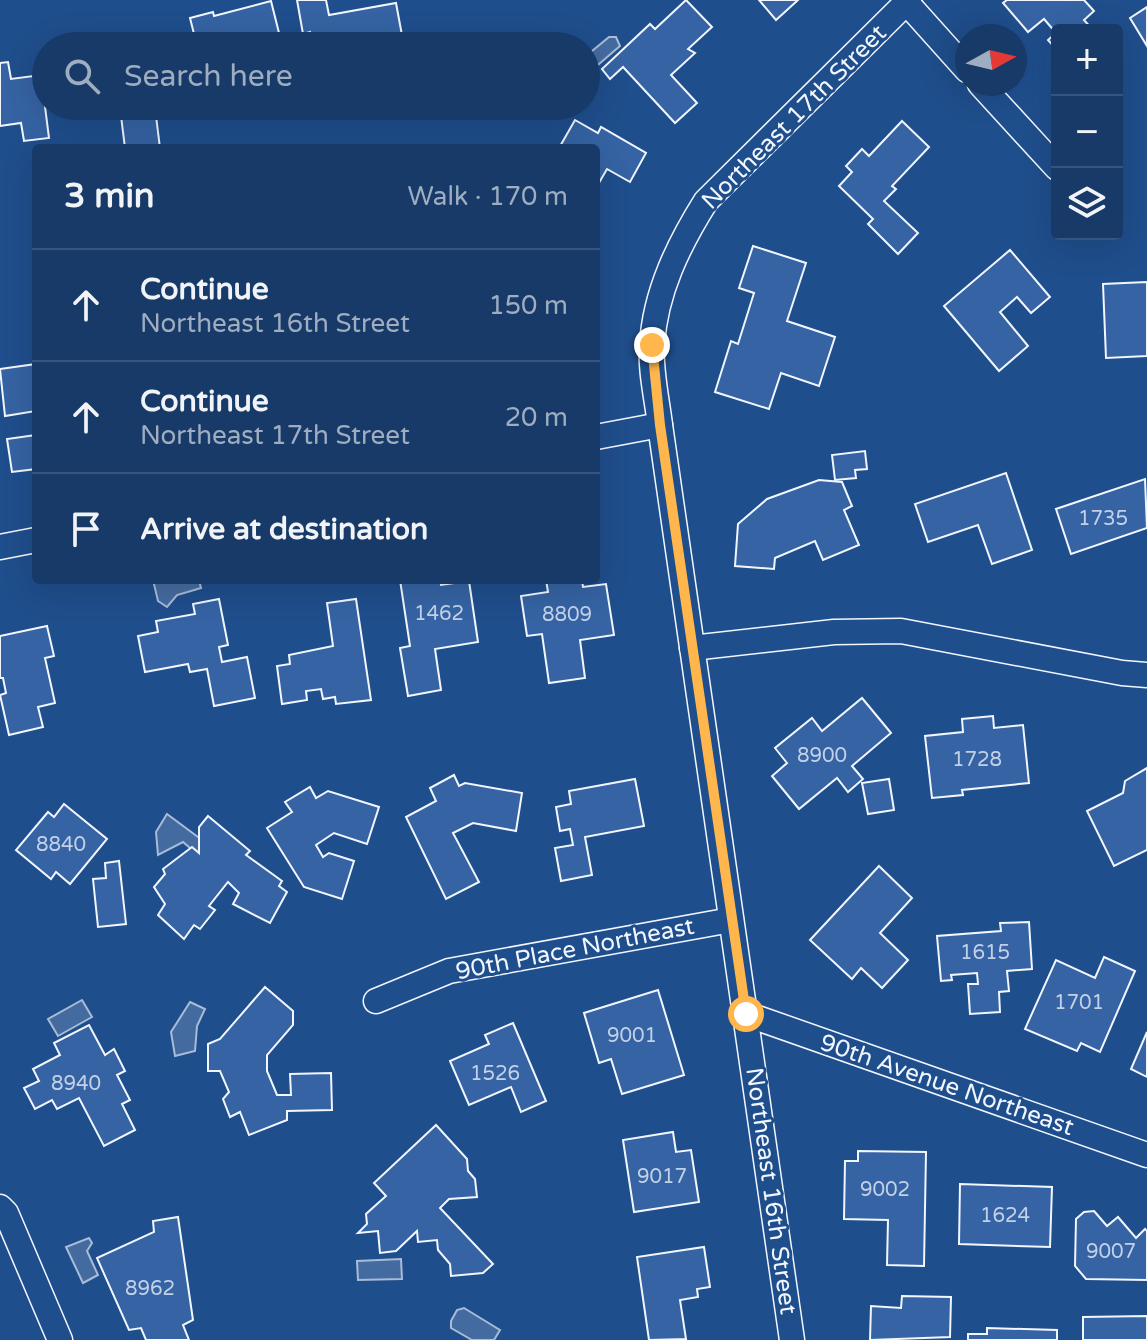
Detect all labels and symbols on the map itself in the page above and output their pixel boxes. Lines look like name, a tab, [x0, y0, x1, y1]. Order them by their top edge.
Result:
street label: Northeast 17th Street	[696, 19, 892, 215]
north arrow	[955, 24, 1027, 96]
route end	[634, 327, 670, 363]
house number: 1735	[1078, 507, 1128, 531]
house number: 1462	[414, 602, 464, 626]
house number: 8809	[542, 603, 592, 627]
house number: 8900	[797, 744, 847, 768]
house number: 1728	[952, 748, 1002, 772]
house number: 8840	[36, 833, 86, 857]
street label: 90th Place Northeast	[453, 912, 697, 986]
house number: 1615	[960, 941, 1010, 965]
house number: 1701	[1054, 991, 1104, 1015]
route start	[728, 996, 764, 1032]
house number: 9001	[607, 1024, 657, 1048]
street label: 90th Avenue Northeast	[816, 1028, 1078, 1142]
house number: 1526	[470, 1062, 520, 1086]
street label: Northeast 16th Street	[739, 1066, 803, 1316]
house number: 8940	[51, 1072, 101, 1096]
house number: 9017	[637, 1165, 687, 1189]
house number: 9002	[860, 1178, 910, 1202]
house number: 1624	[980, 1204, 1030, 1228]
house number: 9007	[1086, 1240, 1136, 1264]
house number: 8962	[125, 1277, 175, 1301]

